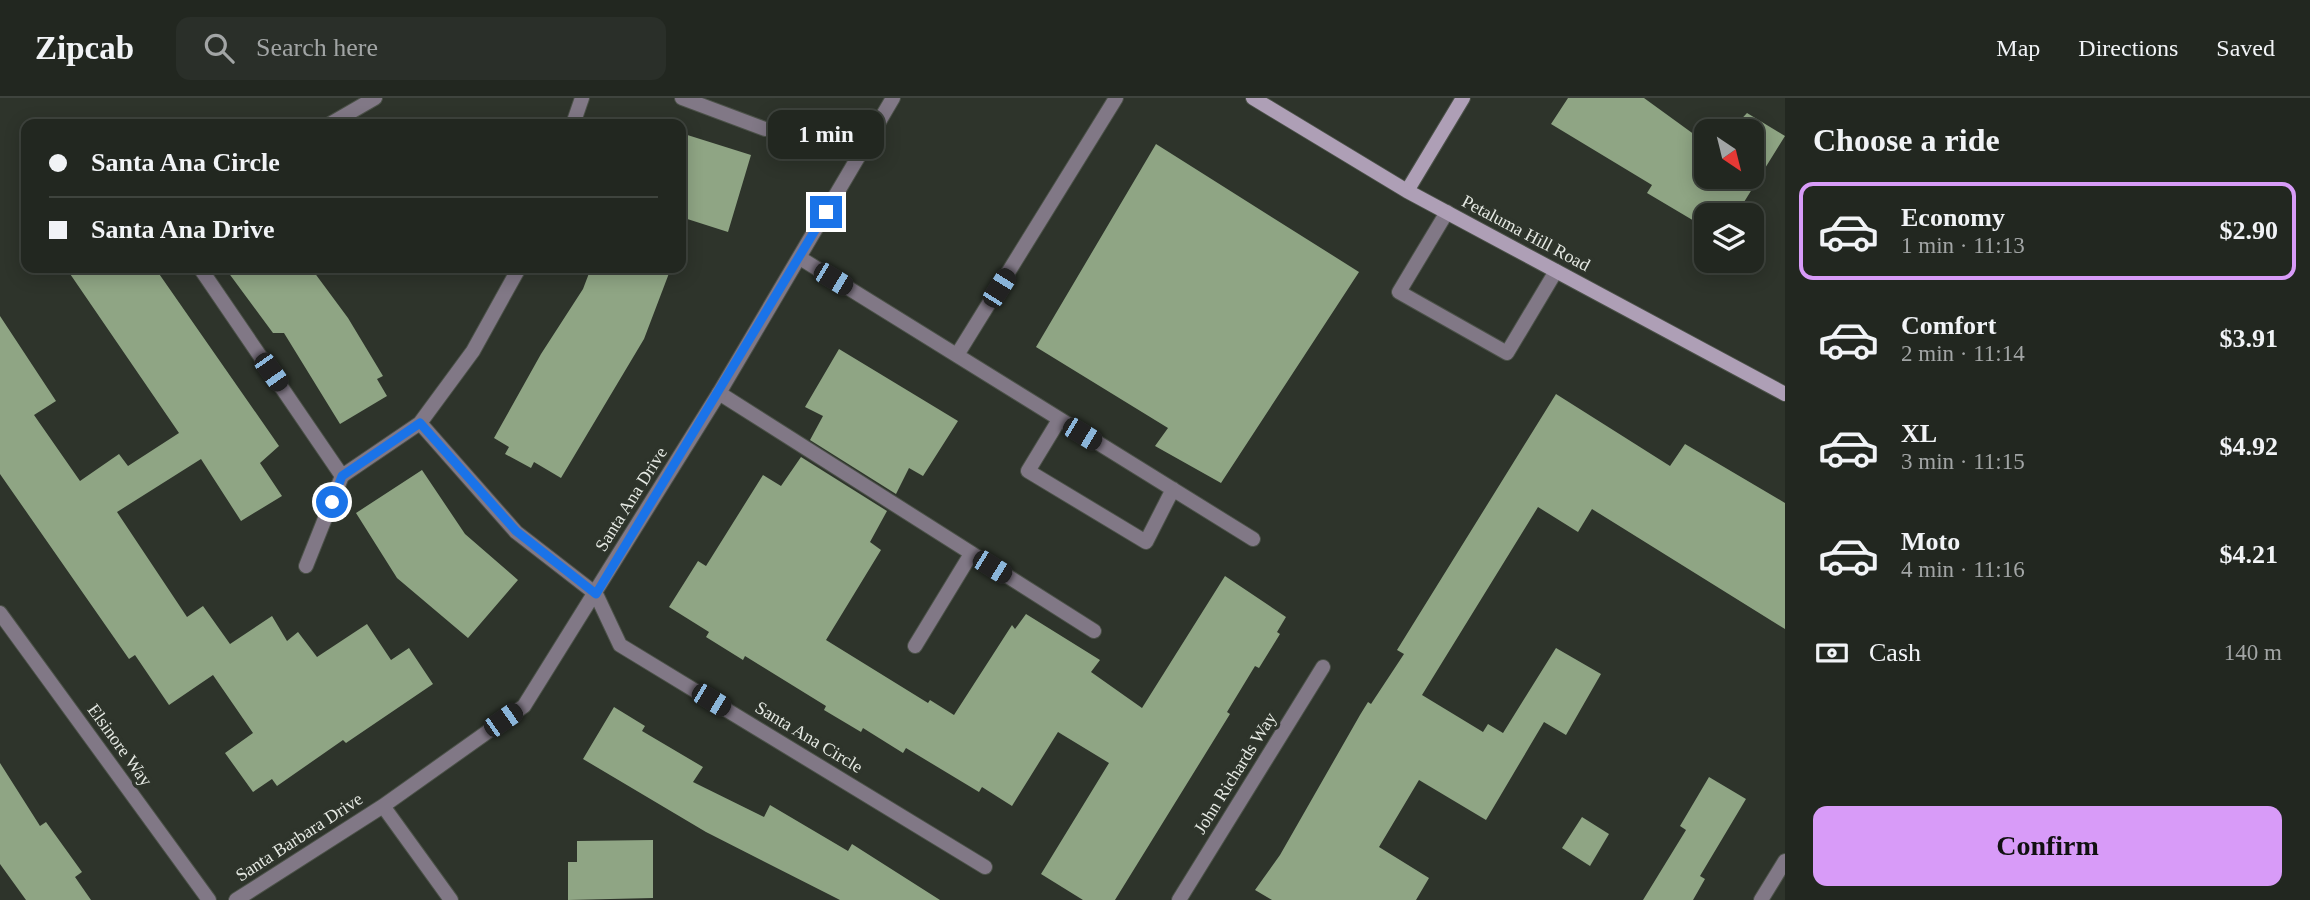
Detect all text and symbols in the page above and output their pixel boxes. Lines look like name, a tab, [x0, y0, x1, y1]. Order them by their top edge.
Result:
search box	[176, 17, 666, 80]
icon: search	[200, 29, 238, 67]
text: Zipcab	[35, 30, 134, 66]
text: Search here	[256, 33, 378, 62]
text: Map	[1996, 35, 2040, 61]
text: Directions	[2078, 35, 2178, 61]
text: Saved	[2216, 35, 2275, 61]
callout: 1 min	[768, 110, 884, 159]
north arrow	[1694, 119, 1764, 189]
map controls	[1694, 119, 1764, 273]
text: 1 min	[798, 122, 854, 147]
text: Choose a ride	[1813, 122, 2000, 158]
text: Santa Ana Circle	[91, 148, 280, 177]
street label: Petaluma Hill Road	[1459, 191, 1593, 275]
route end	[810, 196, 842, 228]
icon: car	[1817, 200, 1880, 263]
button: layers	[1694, 203, 1764, 273]
text: Economy	[1901, 203, 2005, 232]
text: Santa Ana Drive	[91, 215, 274, 244]
text: $2.90	[2220, 216, 2278, 245]
text: 1 min · 11:13	[1901, 233, 2025, 258]
car	[810, 259, 857, 299]
car	[979, 265, 1020, 311]
icon: car	[1817, 308, 1880, 371]
text: Comfort	[1901, 311, 1996, 340]
text: $3.91	[2220, 324, 2278, 353]
text: 2 min · 11:14	[1901, 341, 2025, 366]
car	[251, 349, 292, 395]
car	[1059, 414, 1106, 454]
icon: car	[1817, 416, 1880, 479]
text: XL	[1901, 419, 1937, 448]
text: $4.92	[2220, 432, 2278, 461]
street label: Santa Ana Drive	[591, 443, 671, 555]
text: 3 min · 11:15	[1901, 449, 2025, 474]
route start	[316, 486, 348, 518]
icon: car	[1817, 524, 1880, 587]
text: Moto	[1901, 527, 1960, 556]
text: $4.21	[2220, 540, 2278, 569]
car	[969, 547, 1016, 587]
text: 4 min · 11:16	[1901, 557, 2025, 582]
icon: cash	[1813, 634, 1851, 672]
text: Cash	[1869, 638, 1921, 667]
text: 140 m	[2224, 640, 2282, 665]
car	[688, 680, 735, 720]
street label: Santa Ana Circle	[752, 697, 866, 777]
car	[480, 699, 527, 741]
street label: Elsinore Way	[83, 700, 157, 790]
street label: John Richards Way	[1190, 709, 1280, 837]
street label: Santa Barbara Drive	[232, 789, 366, 885]
button: Confirm	[1813, 806, 2282, 886]

